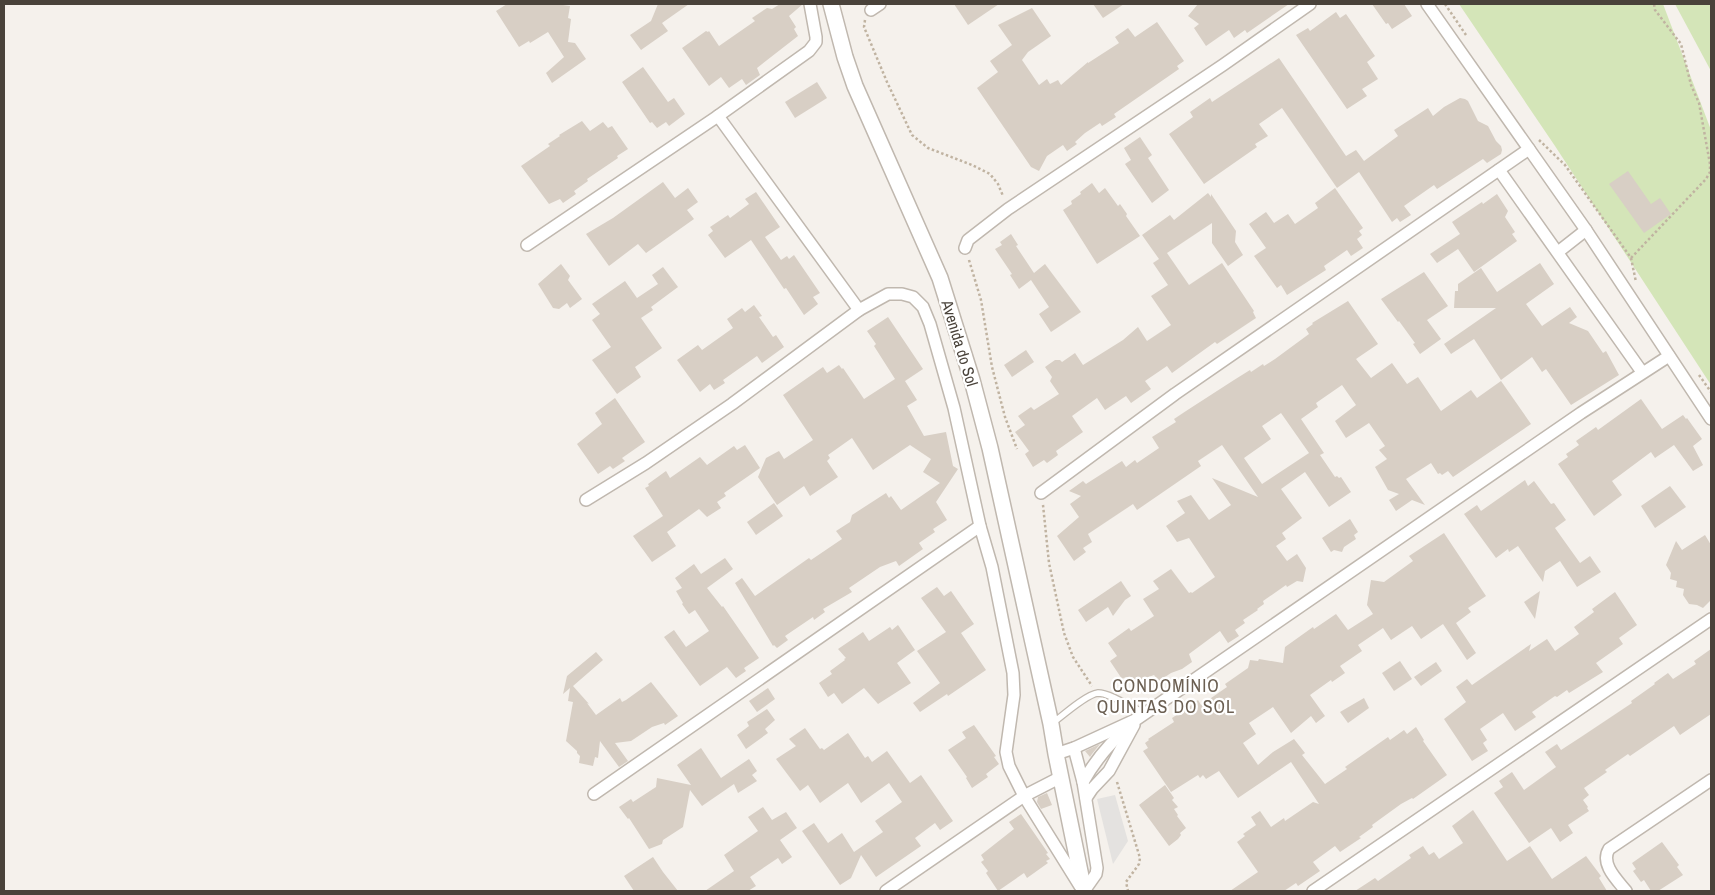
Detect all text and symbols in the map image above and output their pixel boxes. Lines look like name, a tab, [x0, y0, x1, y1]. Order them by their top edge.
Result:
street label: Avenida do Sol	[936, 296, 984, 389]
district label: CONDOMÍNIO QUINTAS DO SOL	[1097, 673, 1235, 719]

